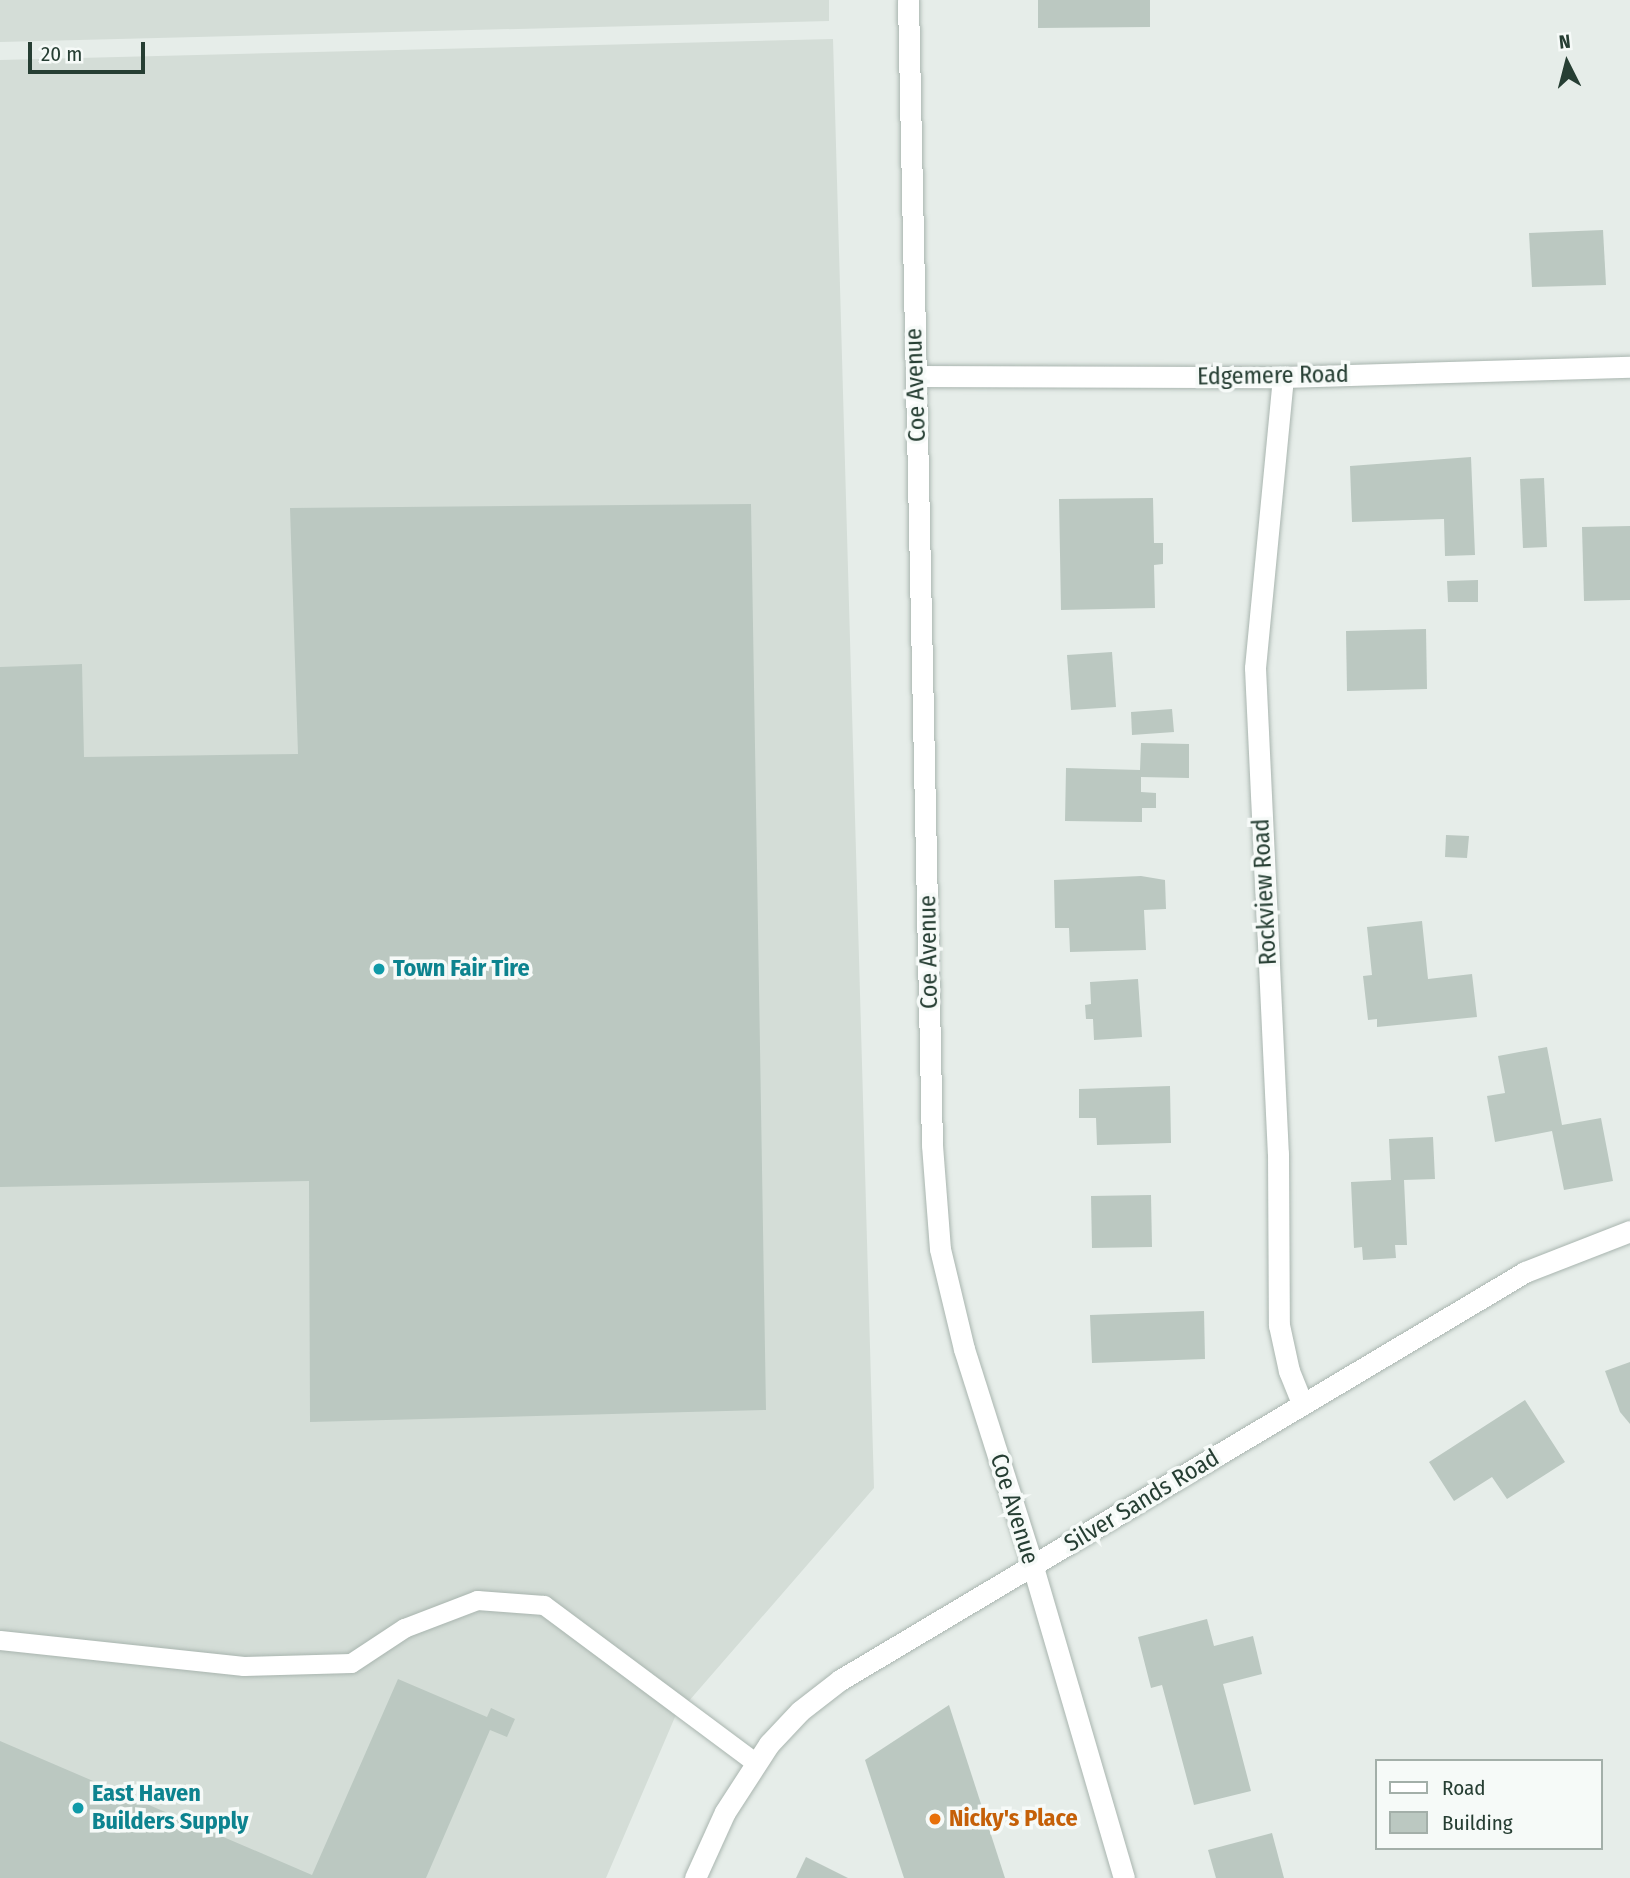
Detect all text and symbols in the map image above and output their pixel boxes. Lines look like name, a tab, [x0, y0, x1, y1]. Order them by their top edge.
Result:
scale bar	[32, 28, 149, 72]
north arrow	[1532, 28, 1602, 98]
text: N	[1558, 30, 1572, 54]
text: 20 m	[41, 41, 82, 67]
street label: Coe Avenue	[900, 328, 932, 442]
street label: Edgemere Road	[1197, 360, 1349, 392]
street label: Rockview Road	[1247, 818, 1283, 966]
street label: Coe Avenue	[914, 895, 944, 1009]
place label: Town Fair Tire	[393, 955, 530, 983]
marker: Town Fair Tire	[371, 961, 387, 977]
street label: Silver Sands Road	[1059, 1444, 1225, 1558]
street label: Coe Avenue	[984, 1450, 1044, 1568]
legend	[1374, 1759, 1602, 1850]
text: Road	[1442, 1775, 1486, 1801]
place label: East Haven Builders Supply	[92, 1780, 249, 1836]
marker: East Haven Builders Supply	[70, 1800, 86, 1816]
place label: Nicky's Place	[949, 1805, 1078, 1833]
text: Building	[1442, 1810, 1513, 1836]
marker: Nicky's Place	[927, 1811, 943, 1827]

